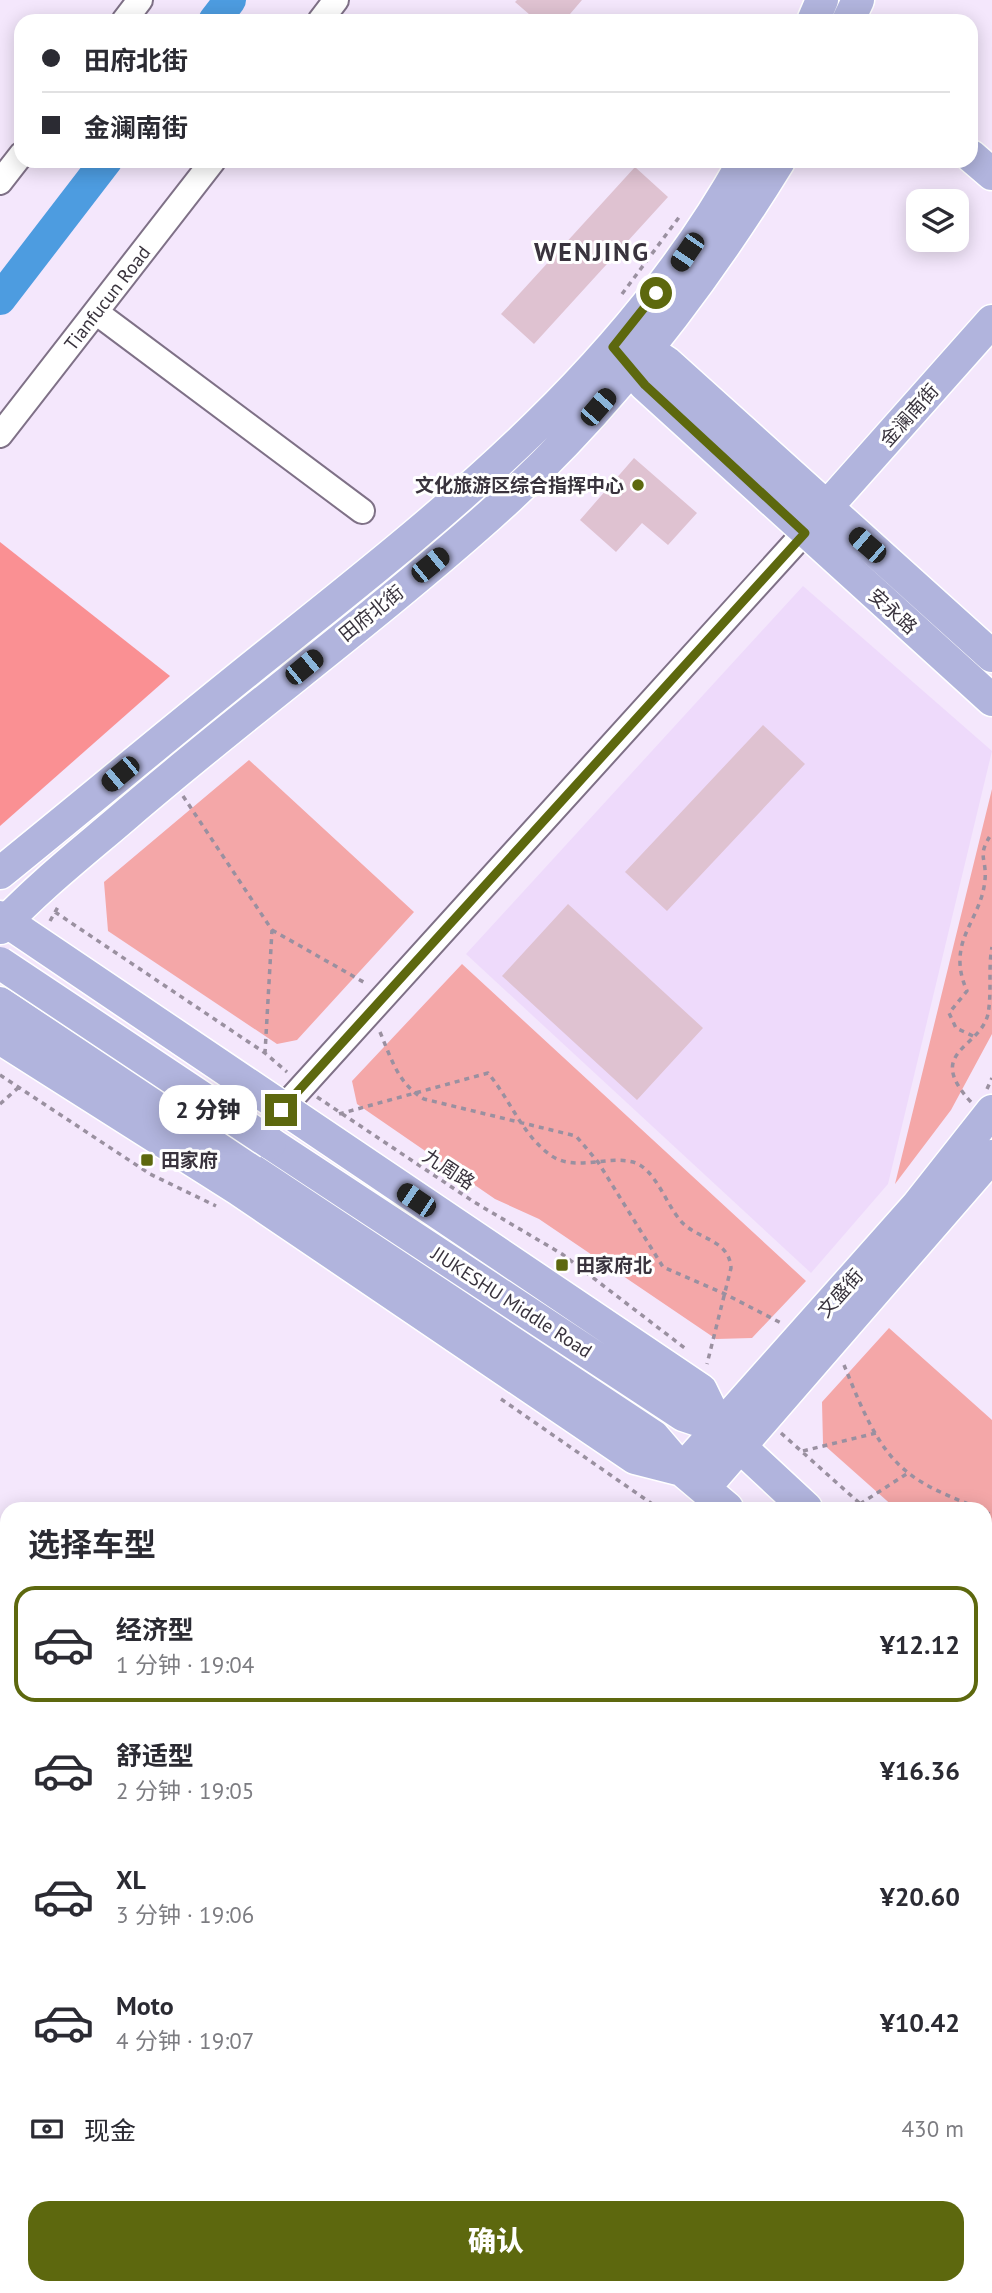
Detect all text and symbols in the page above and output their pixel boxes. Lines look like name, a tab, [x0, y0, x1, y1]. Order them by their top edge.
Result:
text: 田府北街	[84, 44, 188, 77]
text: 金澜南街	[84, 111, 188, 144]
map controls	[906, 189, 969, 252]
button: layers	[906, 189, 969, 252]
car	[667, 229, 708, 275]
district label: WENJING	[534, 235, 650, 268]
street label: Tianfucun Road	[59, 241, 155, 355]
route start	[640, 277, 672, 309]
street label: 金澜南街	[875, 379, 943, 451]
car	[577, 384, 620, 430]
place label: 文化旅游区综合指挥中心	[415, 473, 624, 497]
marker: 文化旅游区综合指挥中心	[630, 477, 646, 493]
car	[845, 523, 890, 567]
car	[408, 544, 453, 586]
street label: 田府北街	[334, 580, 408, 646]
street label: 安永路	[864, 583, 922, 639]
car	[282, 646, 327, 688]
car	[98, 752, 143, 796]
callout: 2 分钟	[159, 1086, 256, 1134]
route end	[265, 1094, 297, 1126]
text: 2 分钟	[176, 1095, 240, 1124]
street label: 九周路	[419, 1143, 479, 1195]
place label: 田家府	[161, 1148, 218, 1172]
marker: 田家府	[139, 1152, 155, 1168]
car	[393, 1180, 440, 1220]
street label: JIUKESHU Middle Road	[426, 1241, 597, 1363]
place label: 田家府北	[576, 1253, 652, 1277]
marker: 田家府北	[554, 1257, 570, 1273]
street label: 文盛街	[812, 1264, 868, 1322]
text: 选择车型	[28, 1523, 156, 1565]
icon: car	[32, 1613, 95, 1676]
text: 经济型	[116, 1613, 194, 1646]
text: ¥12.12	[880, 1628, 960, 1661]
text: 1 分钟 · 19:04	[116, 1650, 254, 1679]
icon: car	[32, 1739, 95, 1802]
text: 舒适型	[116, 1739, 194, 1772]
text: ¥16.36	[880, 1754, 960, 1787]
text: 2 分钟 · 19:05	[116, 1776, 254, 1805]
text: XL	[116, 1863, 146, 1896]
icon: car	[32, 1865, 95, 1928]
text: ¥20.60	[880, 1880, 960, 1913]
text: 3 分钟 · 19:06	[116, 1900, 254, 1929]
text: Moto	[116, 1989, 174, 2022]
icon: car	[32, 1991, 95, 2054]
text: ¥10.42	[880, 2006, 960, 2039]
text: 4 分钟 · 19:07	[116, 2026, 254, 2055]
icon: cash	[28, 2110, 66, 2148]
text: 现金	[84, 2114, 136, 2147]
text: 430 m	[902, 2114, 964, 2143]
button: 确认	[28, 2201, 964, 2281]

